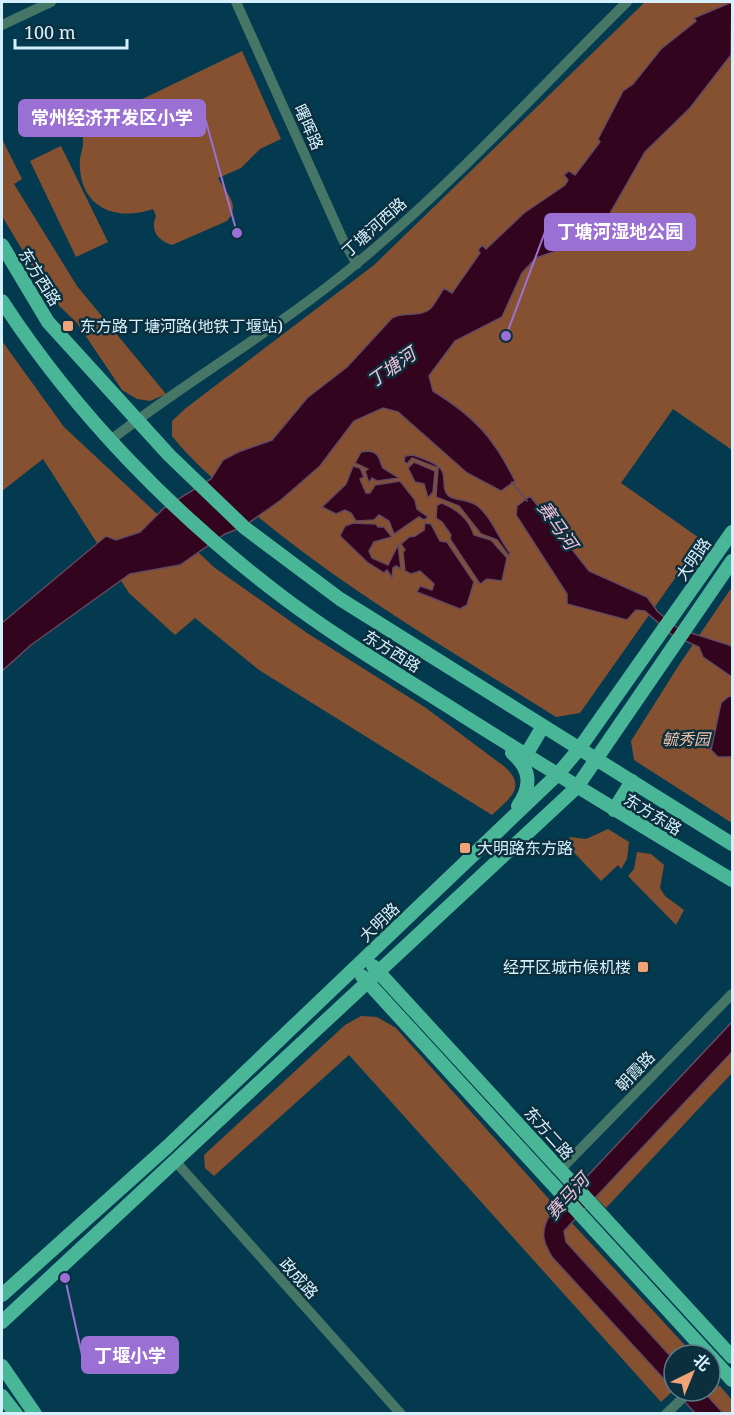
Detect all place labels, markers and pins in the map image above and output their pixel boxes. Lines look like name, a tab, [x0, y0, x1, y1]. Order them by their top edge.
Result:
callout: 常州经济开发区小学	[19, 100, 205, 136]
callout: 丁塘河湿地公园	[545, 214, 695, 250]
place label: 东方路丁塘河路(地铁丁堰站)	[80, 315, 283, 337]
marker: 东方路丁塘河路(地铁丁堰站)	[61, 319, 75, 333]
place label: 大明路东方路	[477, 837, 573, 859]
marker: 大明路东方路	[458, 841, 472, 855]
place label: 经开区城市候机楼	[503, 956, 631, 978]
marker: 经开区城市候机楼	[636, 960, 650, 974]
callout: 丁堰小学	[82, 1337, 178, 1373]

